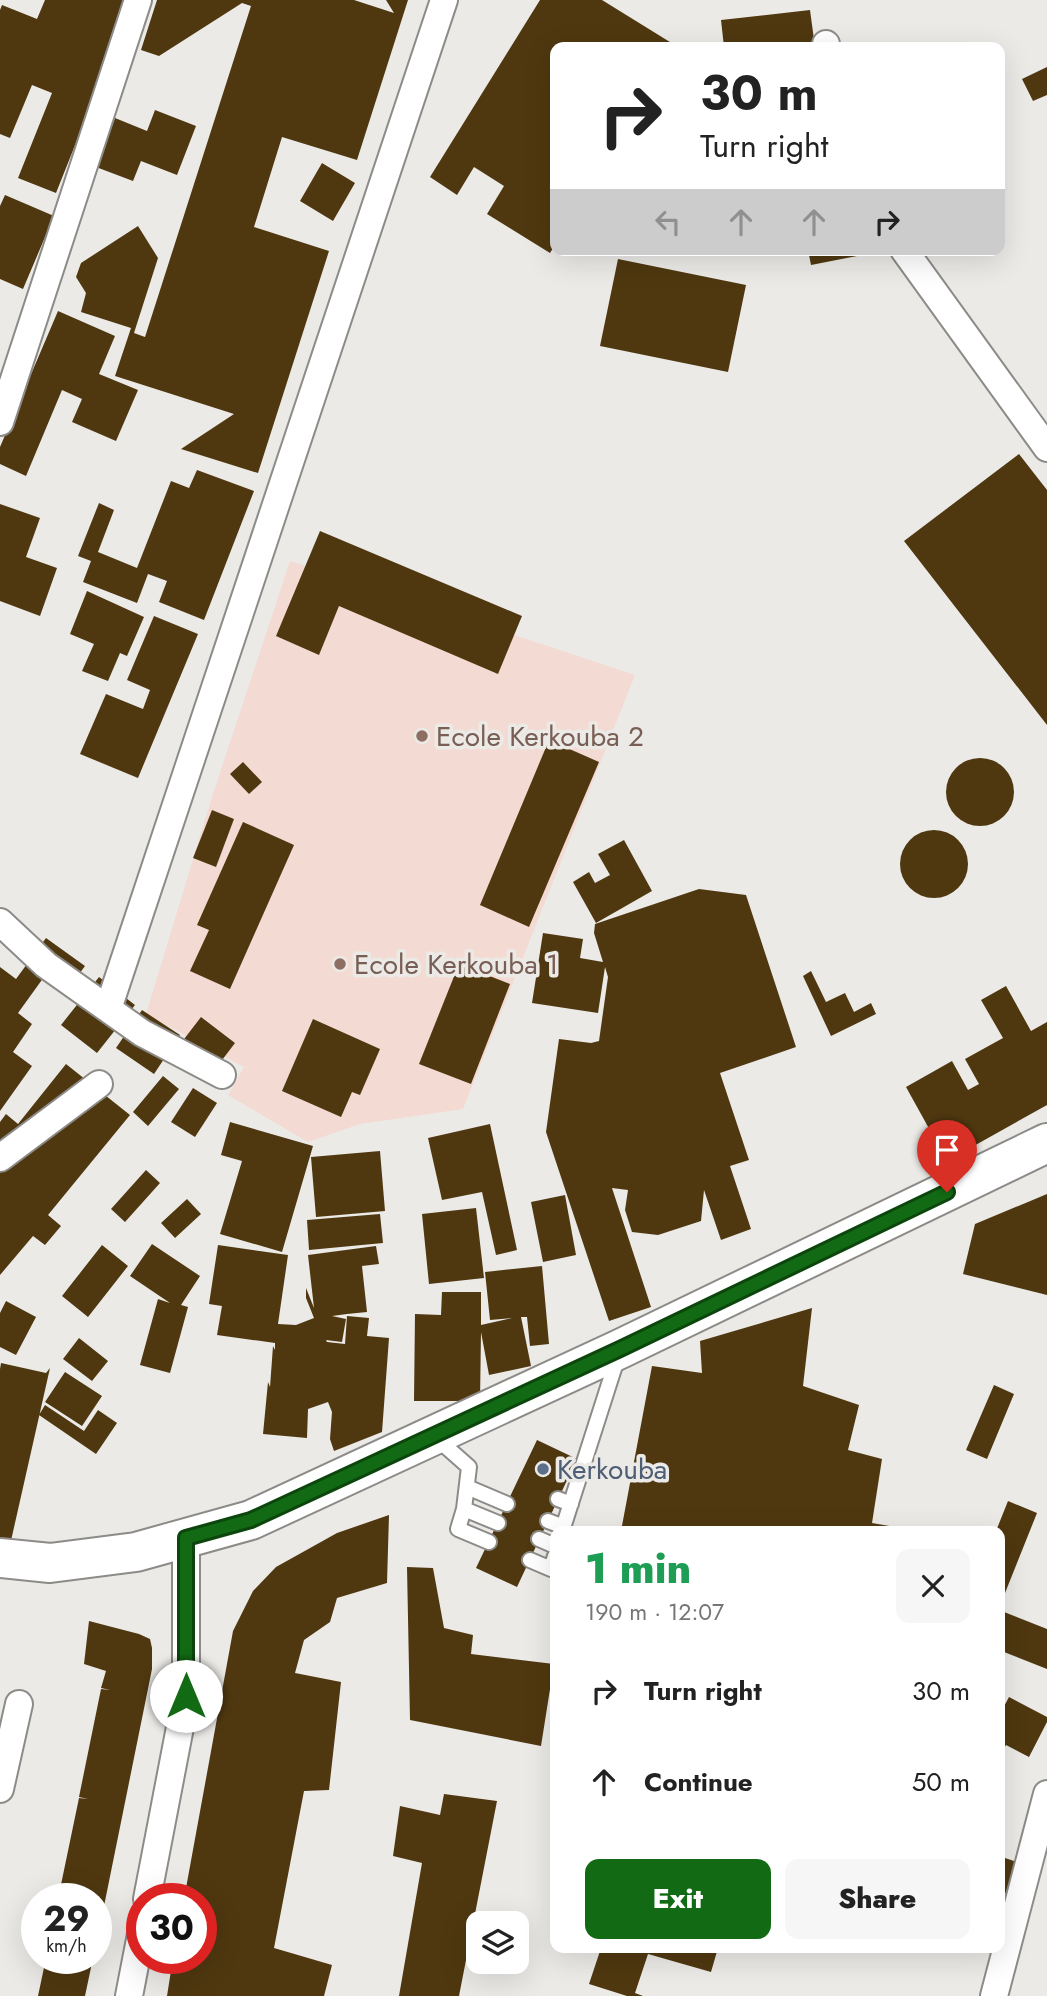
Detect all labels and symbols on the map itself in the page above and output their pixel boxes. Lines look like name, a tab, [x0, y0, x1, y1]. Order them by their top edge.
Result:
place label: Ecole Kerkouba 2	[436, 716, 644, 757]
marker: Ecole Kerkouba 2	[414, 728, 430, 744]
place label: Ecole Kerkouba 1	[354, 944, 559, 985]
marker: Ecole Kerkouba 1	[332, 956, 348, 972]
pin	[917, 1120, 977, 1192]
place label: Kerkouba	[557, 1449, 667, 1490]
marker: Kerkouba	[535, 1461, 551, 1477]
position arrow	[149, 1659, 223, 1733]
speed limit sign: 30	[126, 1883, 217, 1974]

